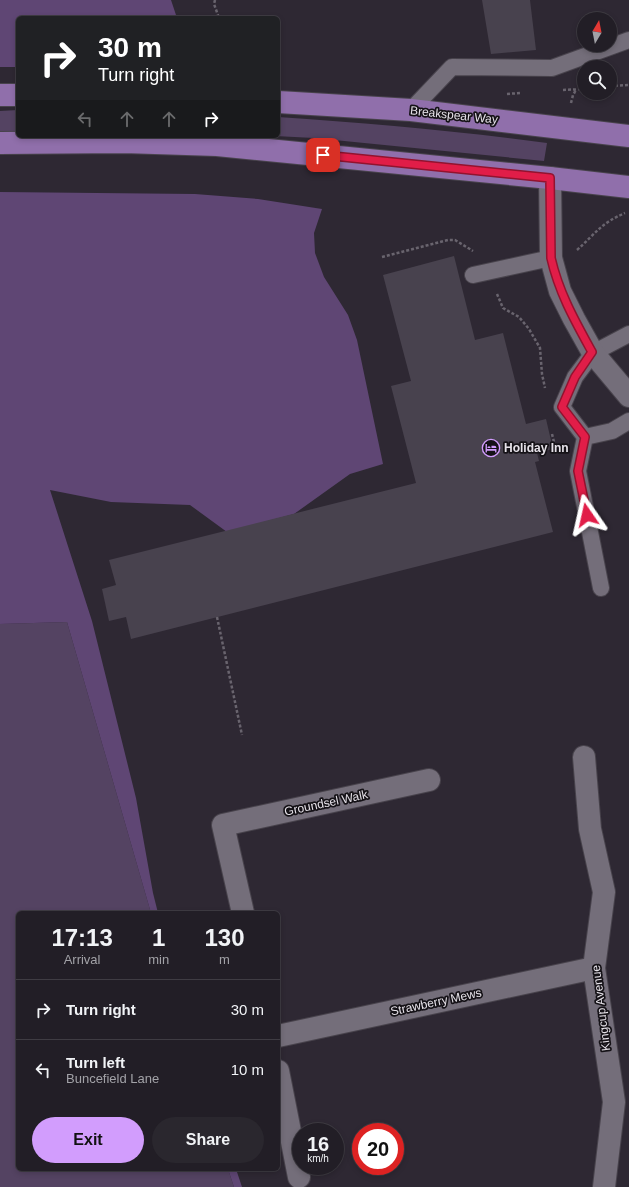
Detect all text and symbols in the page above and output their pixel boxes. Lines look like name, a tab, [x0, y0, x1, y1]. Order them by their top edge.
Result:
north arrow	[577, 12, 617, 52]
map controls	[577, 12, 617, 100]
icon: right	[32, 32, 84, 84]
text: 30 m	[98, 32, 162, 63]
button: search	[577, 60, 617, 100]
text: Turn right	[98, 65, 174, 85]
street label: Breakspear Way	[409, 103, 499, 127]
icon: left	[74, 108, 96, 130]
icon: ahead	[116, 108, 138, 130]
icon: ahead	[158, 108, 180, 130]
icon: right	[200, 108, 222, 130]
pin	[306, 138, 340, 172]
icon: arrive	[312, 144, 334, 166]
hotel icon: Holiday Inn	[481, 438, 501, 458]
place label: Holiday Inn	[504, 441, 569, 455]
position arrow	[566, 494, 608, 536]
street label: Groundsel Walk	[283, 787, 370, 819]
text: 17:13	[51, 924, 113, 951]
text: 1	[152, 924, 165, 951]
text: 130	[205, 924, 245, 951]
text: Arrival	[64, 952, 101, 967]
text: min	[148, 952, 169, 967]
text: m	[219, 952, 230, 967]
street label: Kingcup Avenue	[589, 964, 613, 1052]
street label: Strawberry Mews	[389, 986, 483, 1018]
icon: right	[32, 999, 54, 1021]
text: Turn right	[66, 1001, 136, 1018]
text: 30 m	[231, 1001, 264, 1018]
text: Turn left	[66, 1054, 125, 1071]
icon: left	[32, 1059, 54, 1081]
text: 10 m	[231, 1061, 264, 1078]
text: Buncefield Lane	[66, 1071, 159, 1086]
button: Exit	[32, 1117, 144, 1163]
button: Share	[152, 1117, 264, 1163]
speed limit sign: 20	[352, 1123, 404, 1175]
text: 16	[307, 1133, 329, 1155]
text: km/h	[307, 1153, 329, 1164]

